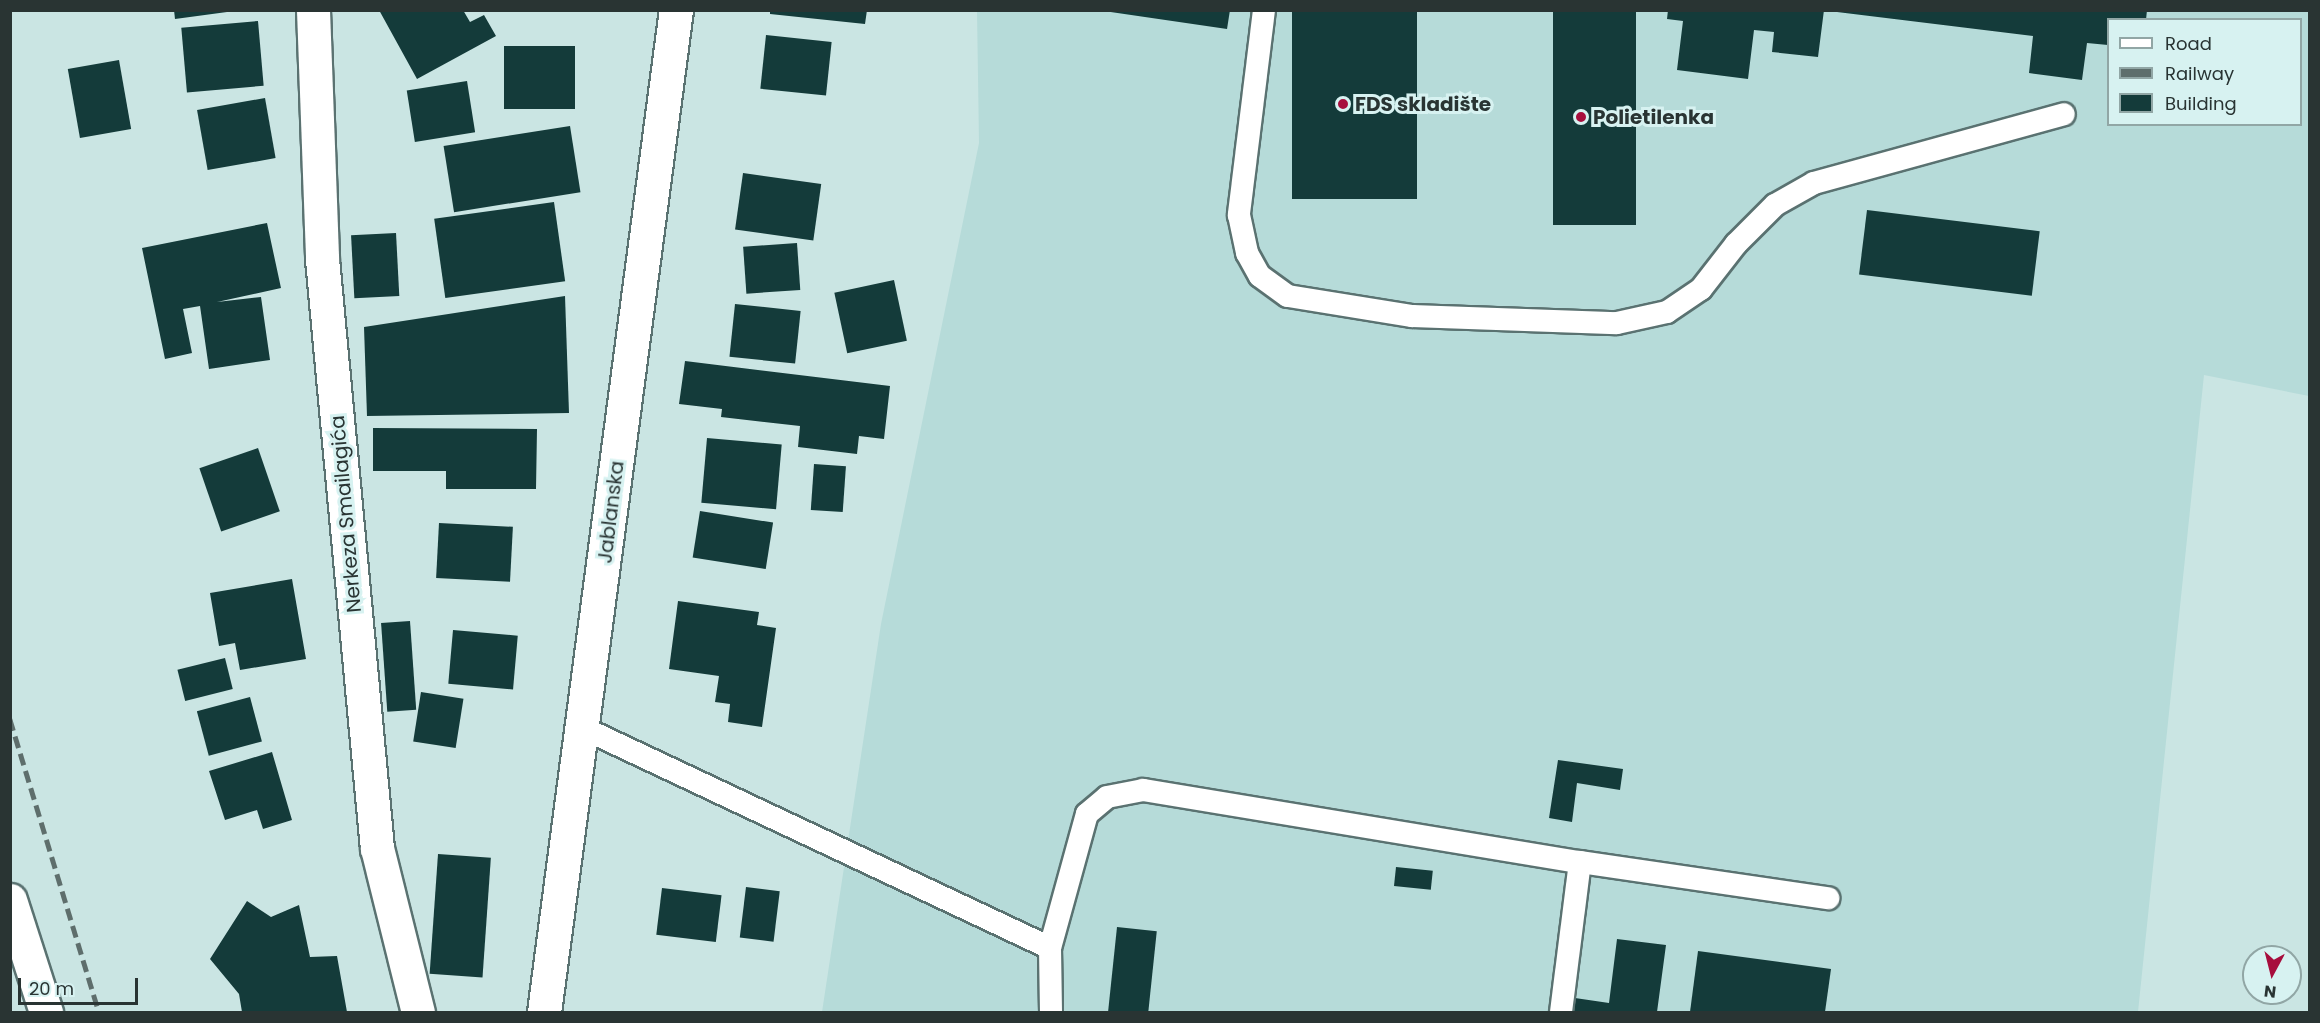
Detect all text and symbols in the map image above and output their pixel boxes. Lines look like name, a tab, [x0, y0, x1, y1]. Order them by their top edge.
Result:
legend	[2107, 18, 2302, 126]
text: Road	[2165, 31, 2212, 56]
text: Railway	[2165, 61, 2234, 86]
text: Building	[2165, 91, 2237, 116]
place label: FDS skladište	[1355, 92, 1491, 116]
marker: FDS skladište	[1336, 97, 1350, 111]
place label: Polietilenka	[1593, 105, 1714, 129]
marker: Polietilenka	[1574, 110, 1588, 124]
street label: Nerkeza Smailagića	[325, 414, 367, 614]
street label: Jablanska	[593, 459, 629, 565]
north arrow	[2242, 945, 2302, 1005]
scale bar	[21, 966, 141, 1004]
text: 20 m	[29, 976, 74, 1001]
text: N	[2263, 979, 2277, 1004]

